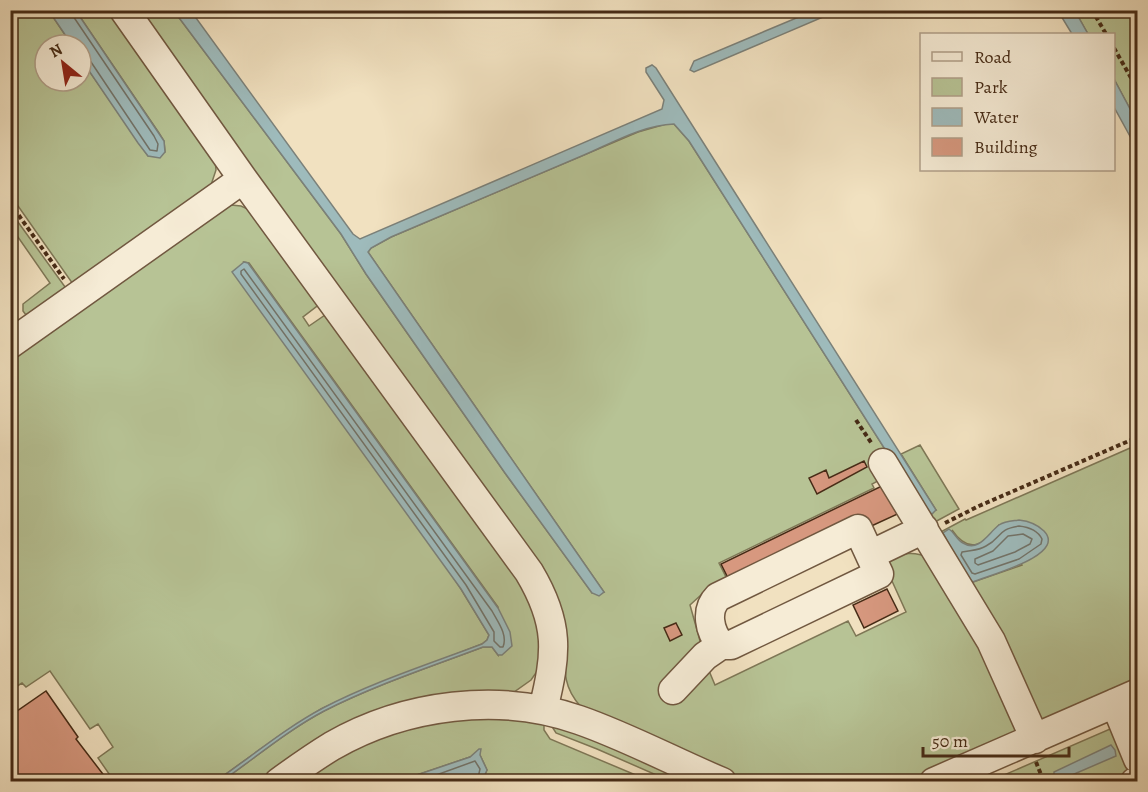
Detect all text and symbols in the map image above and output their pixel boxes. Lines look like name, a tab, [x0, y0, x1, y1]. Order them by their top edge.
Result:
north arrow	[33, 33, 93, 93]
legend	[920, 33, 1115, 171]
text: N	[45, 38, 67, 63]
text: Road	[974, 45, 1012, 69]
text: Park	[974, 75, 1008, 99]
text: Water	[973, 105, 1019, 129]
text: Building	[974, 135, 1038, 159]
scale bar	[923, 720, 1068, 758]
text: 50 m	[932, 729, 968, 753]

